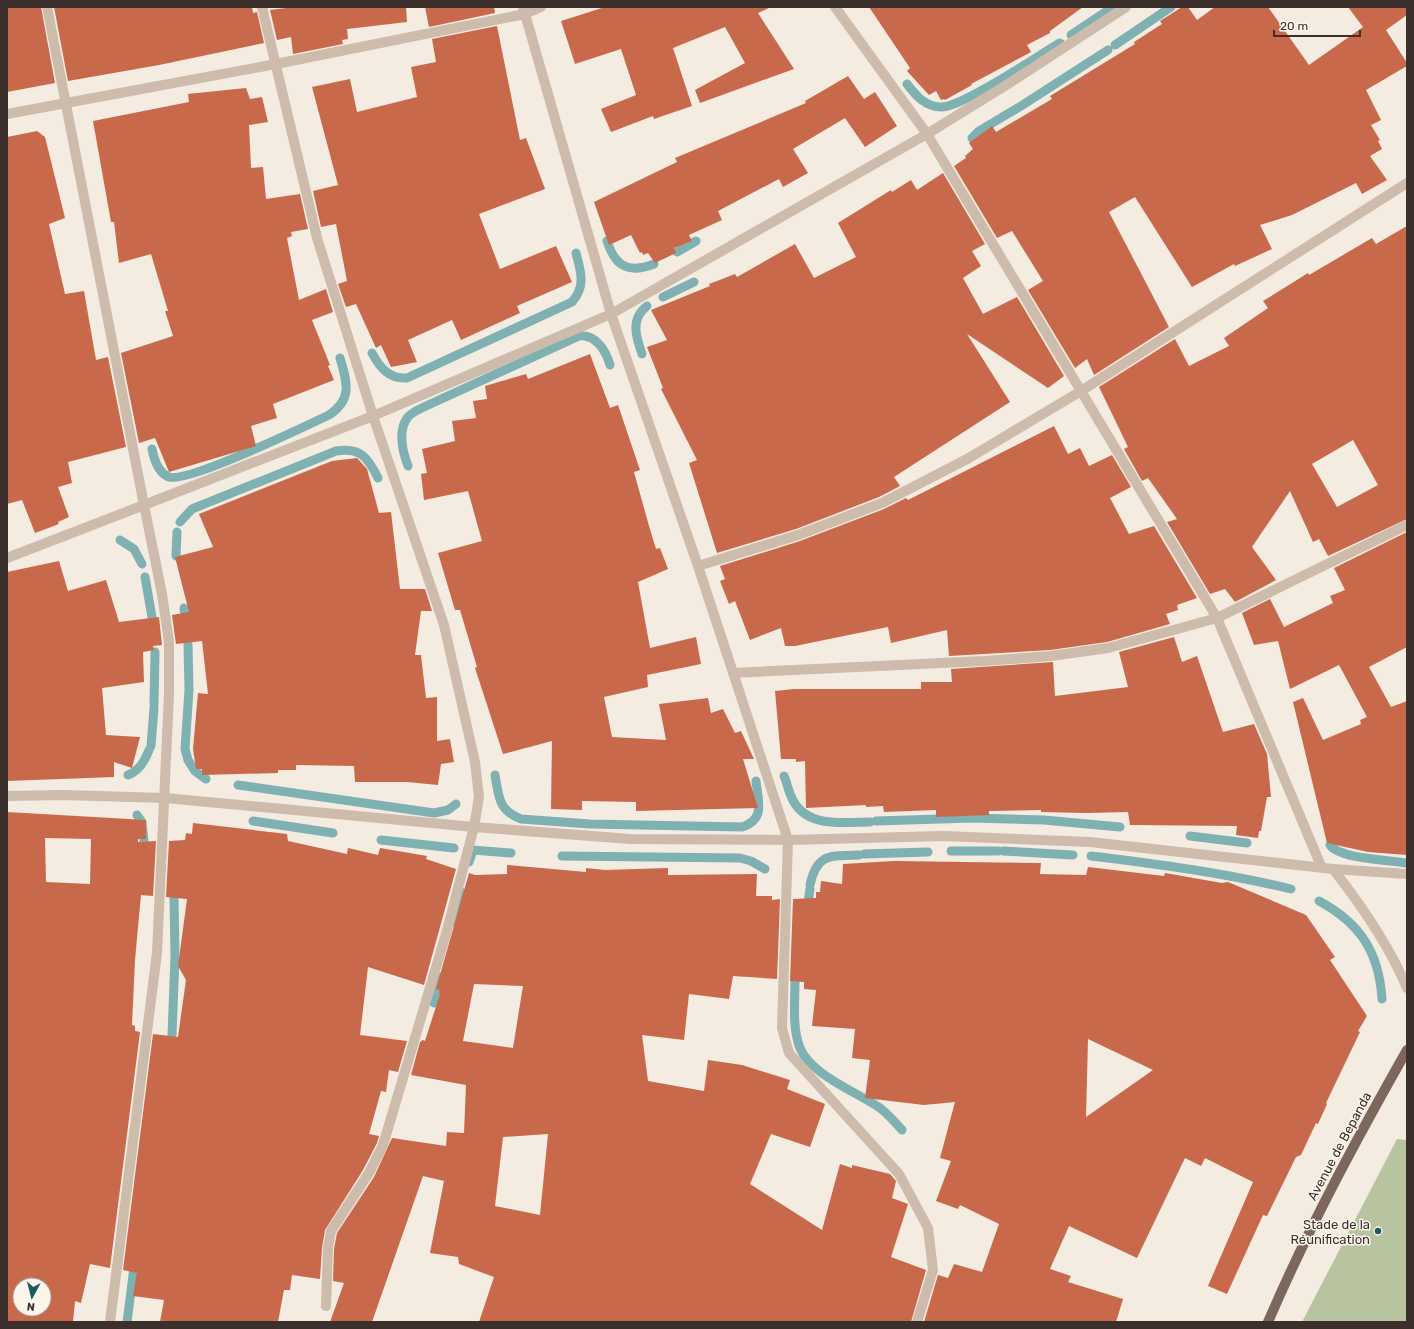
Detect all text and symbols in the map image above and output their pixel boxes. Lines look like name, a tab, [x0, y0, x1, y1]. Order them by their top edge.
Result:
scale bar	[1274, 12, 1360, 38]
text: 20 m	[1280, 19, 1308, 33]
street label: Avenue de Bepanda	[1305, 1089, 1374, 1203]
place label: Stade de la Réunification	[1290, 1217, 1370, 1247]
marker: Stade de la Réunification	[1373, 1226, 1383, 1236]
north arrow	[12, 1277, 52, 1317]
text: N	[26, 1299, 36, 1313]

